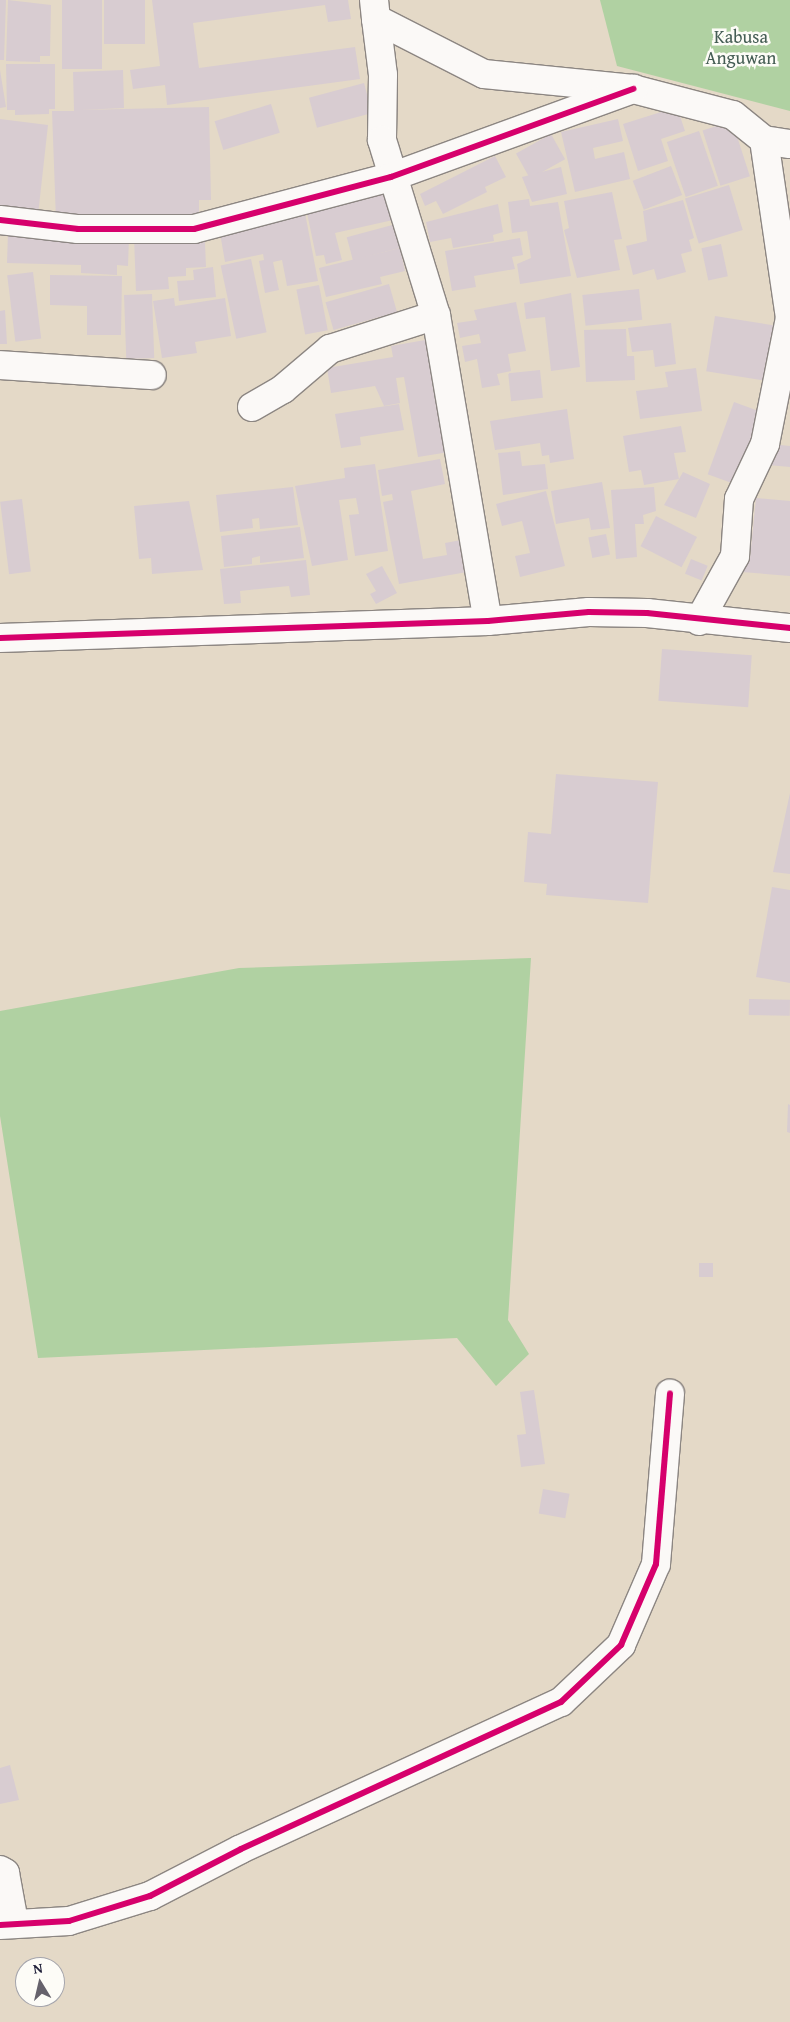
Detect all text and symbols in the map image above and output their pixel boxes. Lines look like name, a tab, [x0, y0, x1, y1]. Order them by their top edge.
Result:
park label: Kabusa Anguwan	[706, 27, 776, 70]
north arrow	[15, 1957, 65, 2007]
text: N	[32, 1958, 44, 1979]

